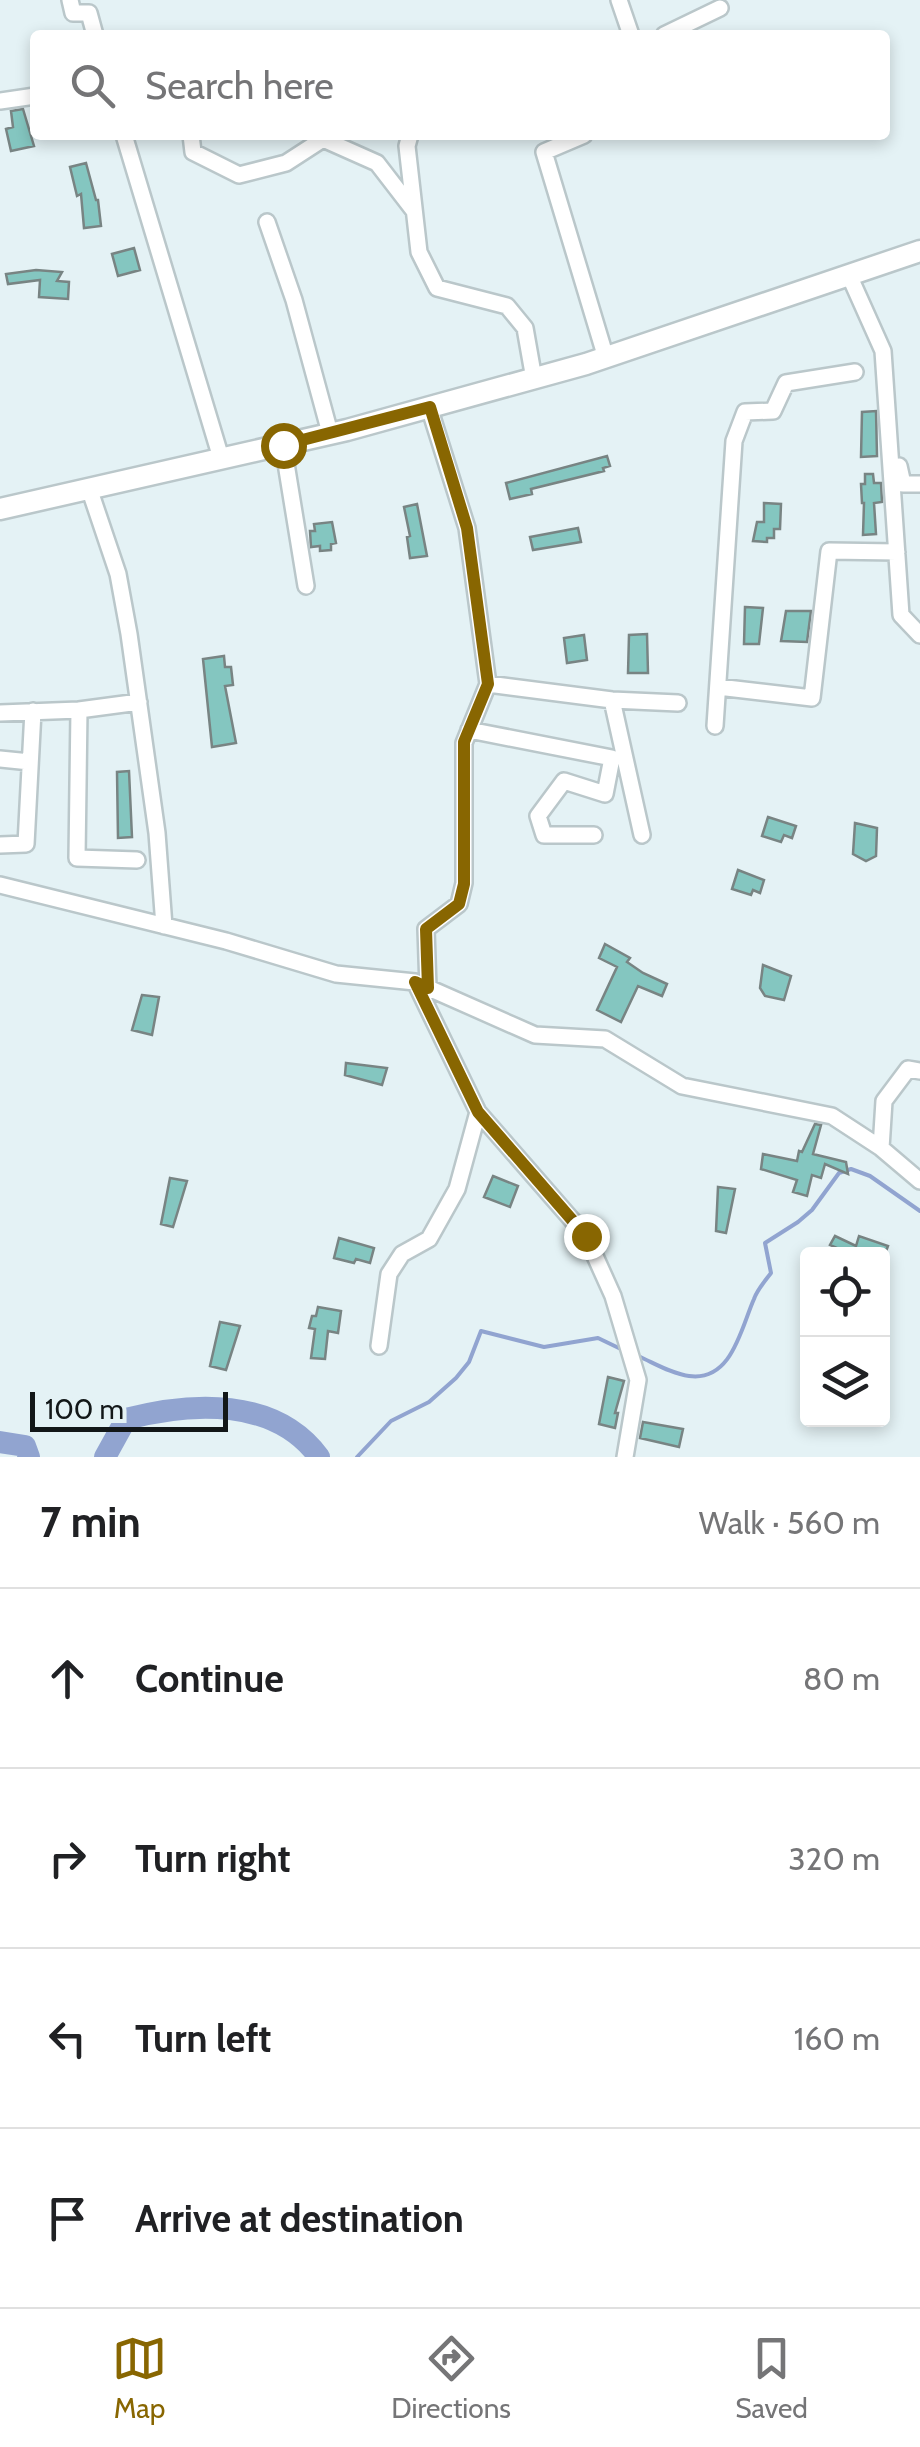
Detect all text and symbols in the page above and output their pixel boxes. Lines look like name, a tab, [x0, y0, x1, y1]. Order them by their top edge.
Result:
search box	[30, 30, 890, 140]
icon: search	[65, 58, 120, 113]
text: Search here	[145, 62, 334, 109]
route start	[261, 423, 307, 469]
route end	[564, 1214, 610, 1260]
map controls	[800, 1247, 890, 1427]
button: locate	[800, 1247, 890, 1337]
button: layers	[800, 1337, 890, 1427]
scale bar	[30, 1387, 228, 1432]
text: 100 m	[45, 1392, 124, 1426]
text: 7 min	[40, 1496, 141, 1548]
text: Walk · 560 m	[699, 1503, 880, 1542]
icon: ahead	[40, 1651, 95, 1706]
text: Continue	[135, 1655, 284, 1702]
text: 80 m	[803, 1659, 880, 1698]
icon: right	[40, 1831, 95, 1886]
text: Turn right	[135, 1835, 291, 1882]
text: 320 m	[788, 1839, 880, 1878]
icon: left	[40, 2011, 95, 2066]
text: Turn left	[135, 2015, 271, 2062]
text: 160 m	[794, 2019, 880, 2058]
icon: arrive	[40, 2191, 95, 2246]
text: Arrive at destination	[135, 2195, 464, 2242]
tab: Map	[112, 2331, 167, 2425]
tab: Directions	[391, 2331, 511, 2425]
tab: Saved	[735, 2331, 808, 2425]

